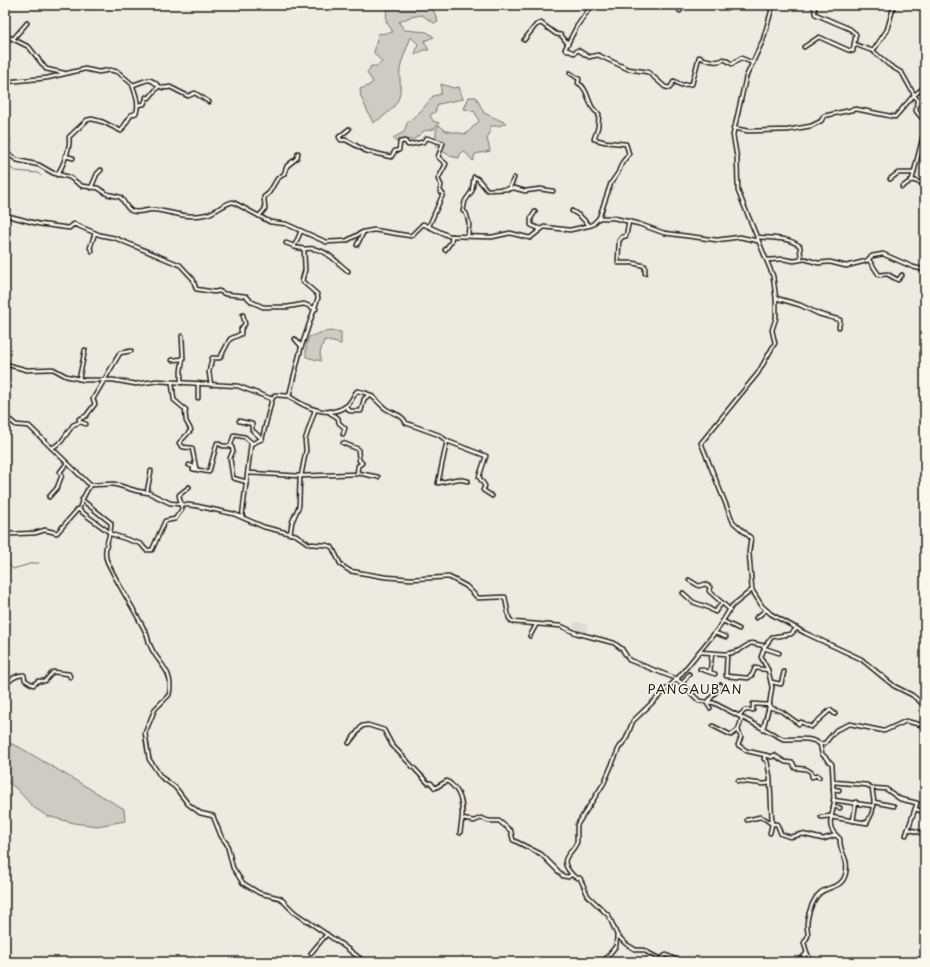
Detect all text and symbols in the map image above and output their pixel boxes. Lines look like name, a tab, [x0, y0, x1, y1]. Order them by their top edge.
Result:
district label: PANGAUBAN	[647, 679, 743, 698]

